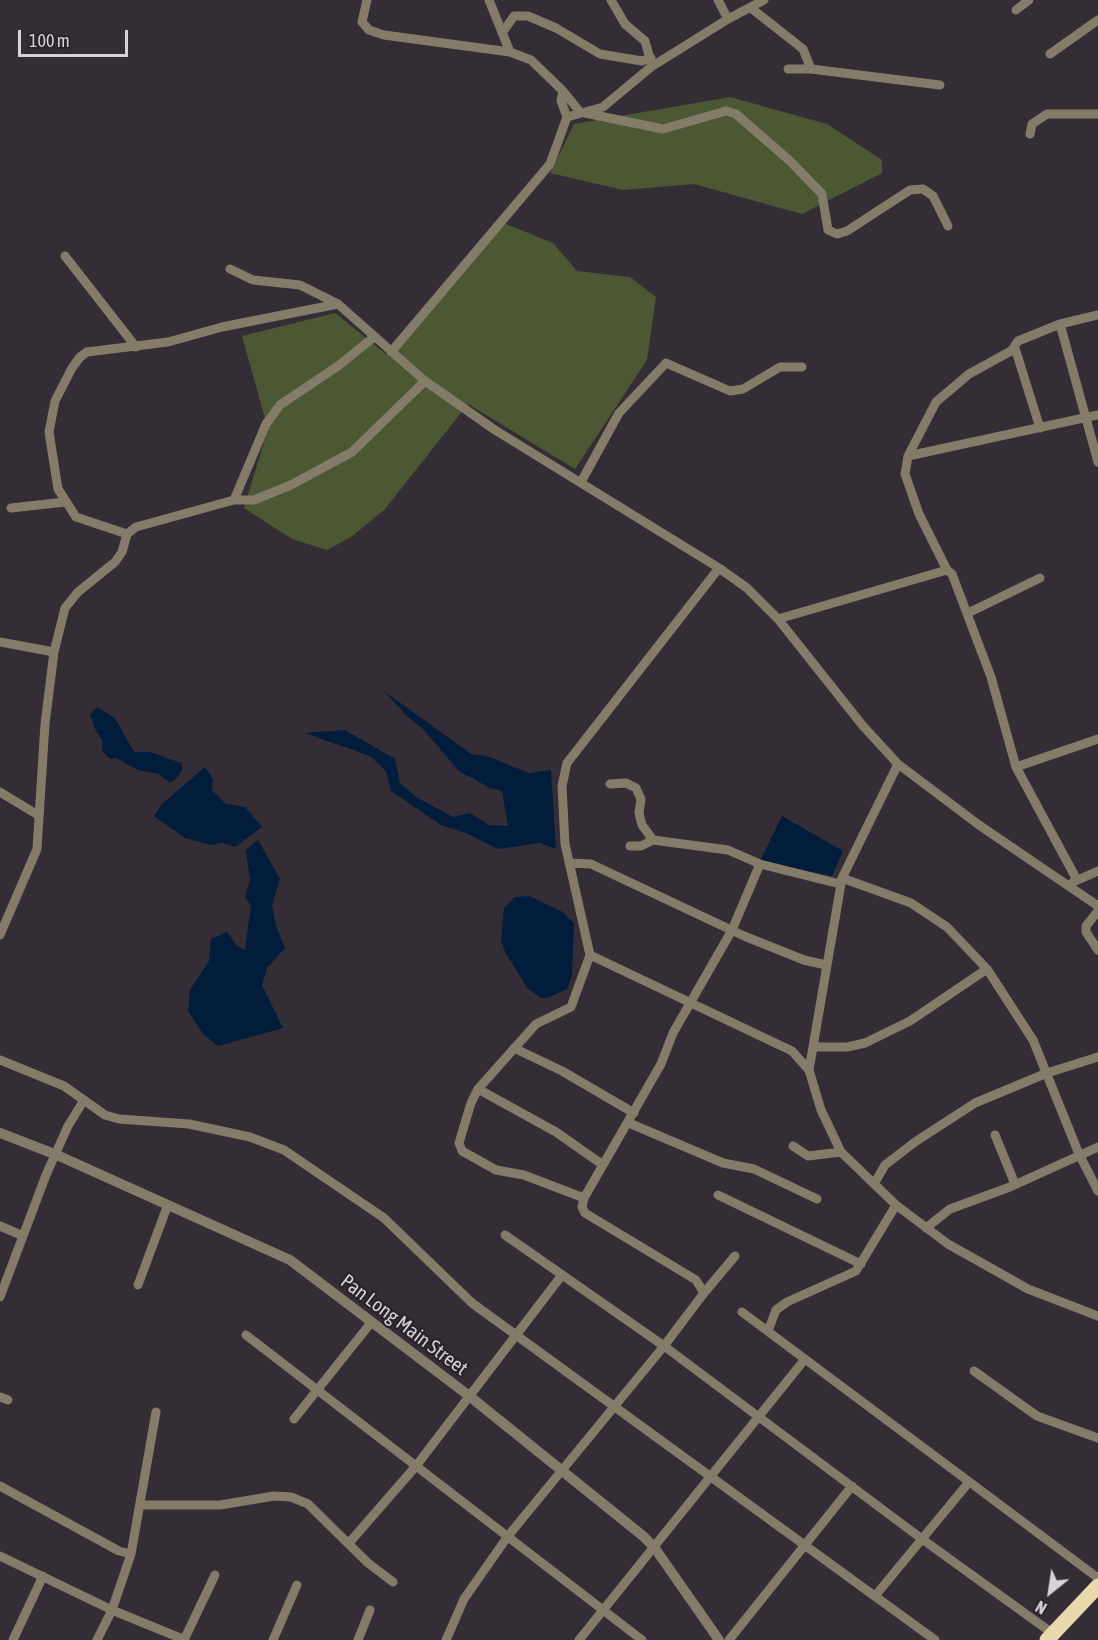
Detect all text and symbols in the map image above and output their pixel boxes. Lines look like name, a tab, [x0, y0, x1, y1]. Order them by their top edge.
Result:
scale bar	[21, 18, 130, 56]
text: 100 m	[29, 30, 70, 51]
street label: Pan Long Main Street	[336, 1269, 472, 1381]
north arrow	[1020, 1562, 1080, 1622]
text: N	[1032, 1597, 1050, 1618]

